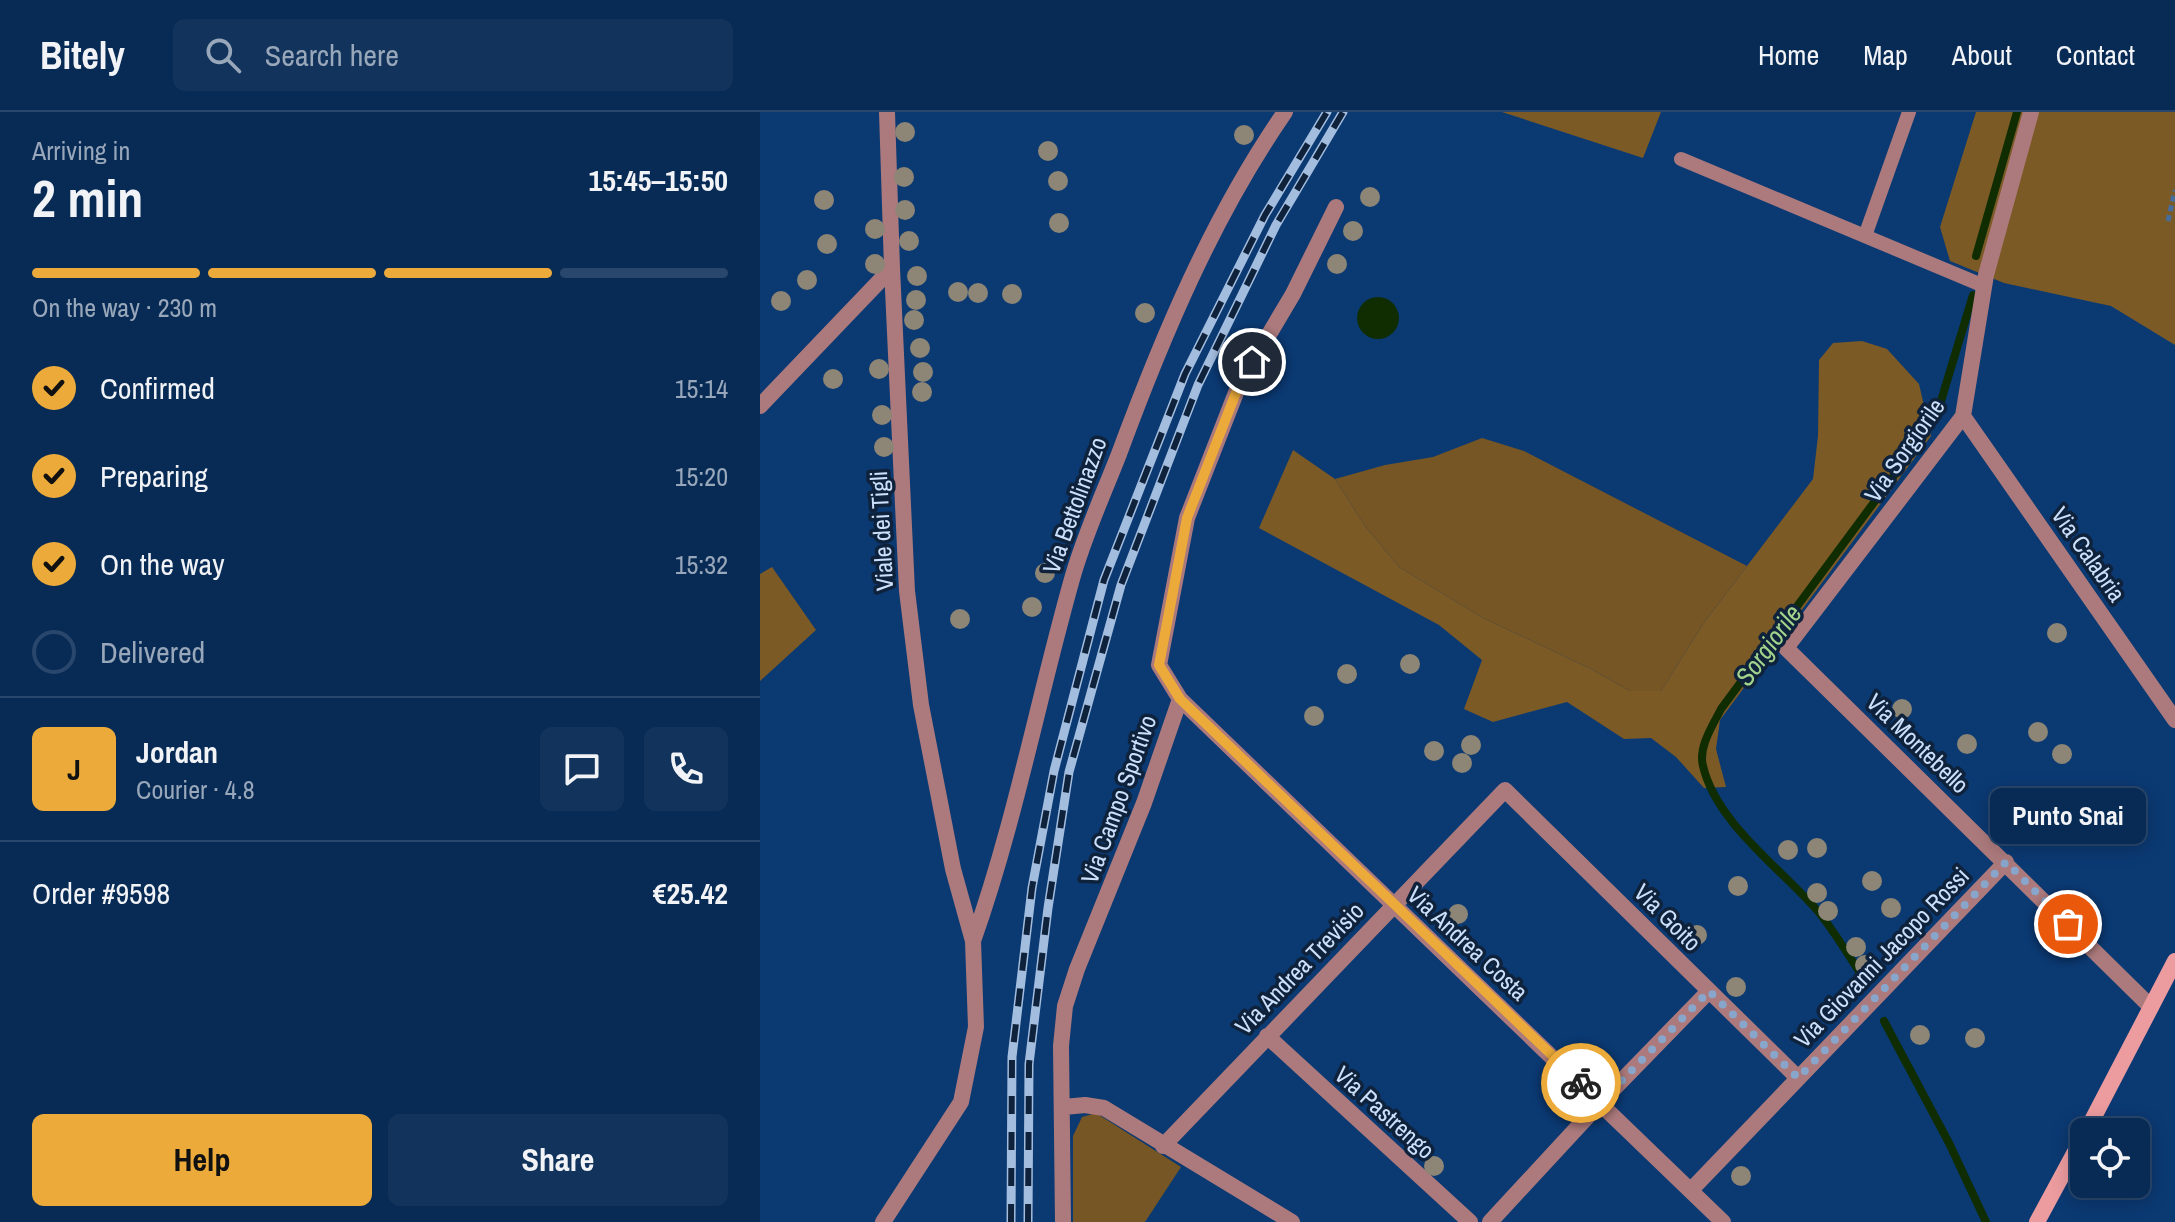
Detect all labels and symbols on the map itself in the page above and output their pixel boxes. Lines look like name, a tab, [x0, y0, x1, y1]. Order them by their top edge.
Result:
pin	[1218, 328, 1286, 396]
street label: Via Sorgiorile	[1856, 392, 1952, 508]
street label: Via Bettolinazzo	[1035, 432, 1113, 578]
street label: Viale dei Tigli	[862, 470, 900, 592]
street label: Via Calabria	[2045, 500, 2133, 608]
water label: Sorgiorile	[1727, 597, 1809, 693]
street label: Via Montebello	[1860, 686, 1976, 800]
street label: Via Campo Sportivo	[1073, 710, 1163, 888]
callout: Punto Snai	[1990, 788, 2146, 844]
street label: Via Giovanni Jacopo Rossi	[1786, 860, 1976, 1054]
street label: Via Goito	[1627, 876, 1709, 958]
street label: Via Andrea Costa	[1401, 879, 1535, 1007]
pin	[2034, 890, 2102, 958]
street label: Via Andrea Trevisio	[1228, 895, 1370, 1041]
courier	[1541, 1043, 1621, 1123]
street label: Via Pastrengo	[1328, 1058, 1442, 1166]

